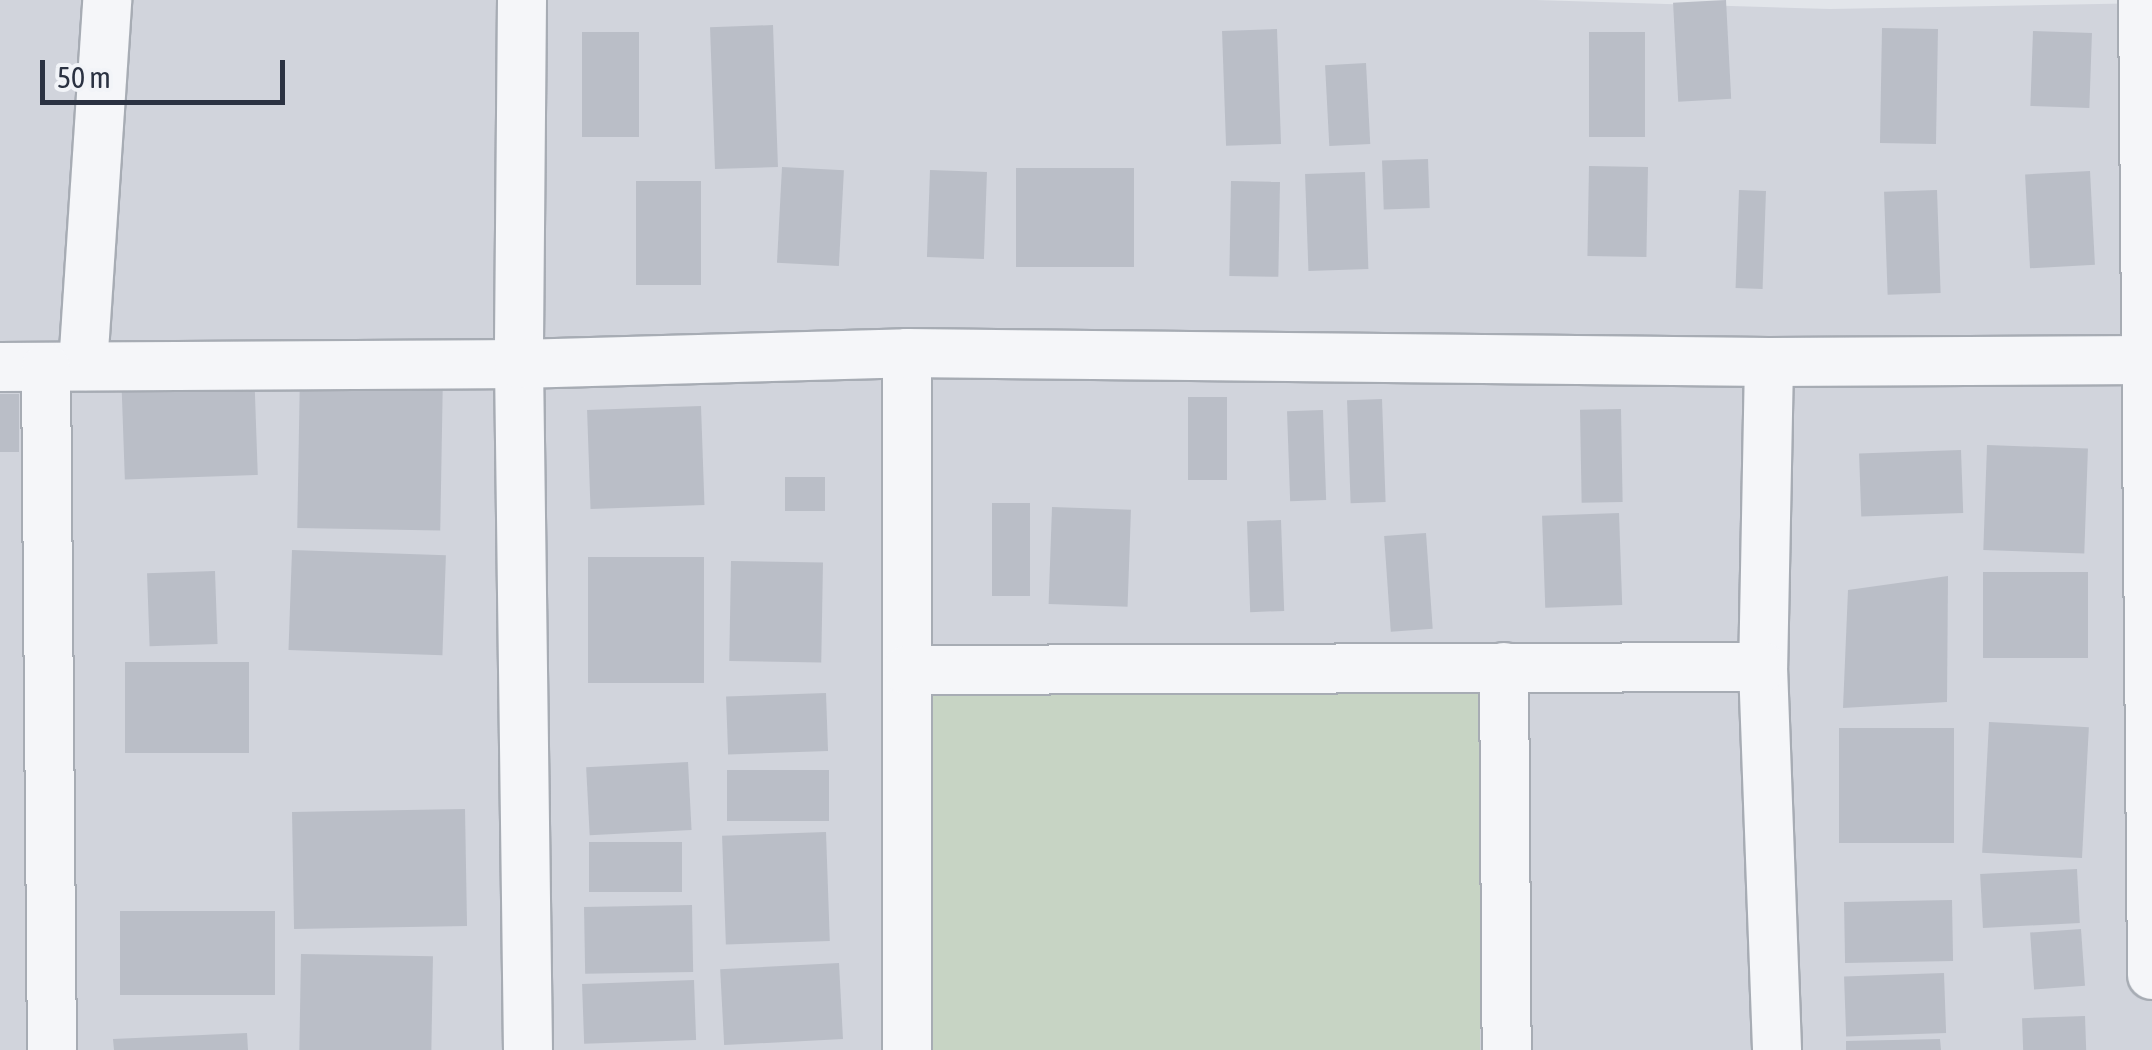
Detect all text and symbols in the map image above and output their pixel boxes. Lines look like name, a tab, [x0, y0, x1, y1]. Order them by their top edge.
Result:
scale bar	[45, 40, 290, 102]
text: 50 m	[57, 60, 111, 94]

